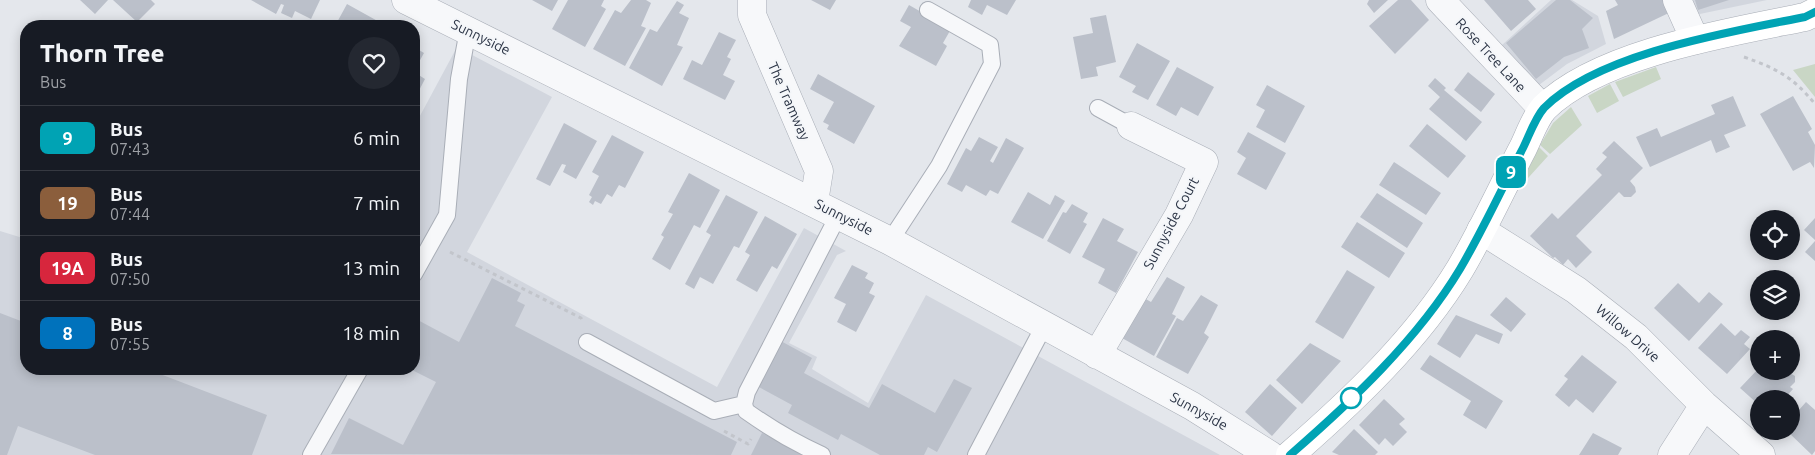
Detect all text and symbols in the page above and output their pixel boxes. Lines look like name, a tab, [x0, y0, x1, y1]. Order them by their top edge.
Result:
street label: Rose Tree Lane	[1453, 15, 1529, 95]
street label: Sunnyside	[449, 16, 513, 58]
button: heart	[348, 37, 400, 89]
text: Thorn Tree	[40, 40, 164, 67]
street label: The Tramway	[765, 60, 813, 143]
text: Bus	[40, 73, 66, 91]
text: Bus	[110, 118, 143, 140]
text: 6 min	[353, 127, 400, 149]
text: 9	[62, 128, 73, 148]
text: 07:43	[110, 140, 150, 158]
line badge: 9	[1495, 156, 1527, 188]
text: 9	[1506, 162, 1516, 182]
street label: Sunnyside Court	[1140, 174, 1202, 272]
text: Bus	[110, 183, 143, 205]
text: 7 min	[353, 192, 400, 214]
text: 19	[57, 193, 78, 213]
street label: Sunnyside	[812, 195, 876, 239]
text: 07:44	[110, 205, 150, 223]
map controls	[1750, 210, 1800, 440]
button: locate	[1750, 210, 1800, 260]
text: Bus	[110, 248, 143, 270]
text: 13 min	[342, 257, 400, 279]
text: 19A	[51, 258, 84, 278]
text: 07:50	[110, 270, 150, 288]
button: layers	[1750, 270, 1800, 320]
street label: Willow Drive	[1593, 301, 1663, 365]
text: Bus	[110, 313, 143, 335]
text: 18 min	[342, 322, 400, 344]
text: 8	[62, 323, 73, 343]
button: +	[1750, 330, 1800, 380]
text: 07:55	[110, 335, 150, 353]
unlabelled marker	[1340, 387, 1362, 409]
street label: Sunnyside	[1167, 389, 1231, 433]
button: −	[1750, 390, 1800, 440]

